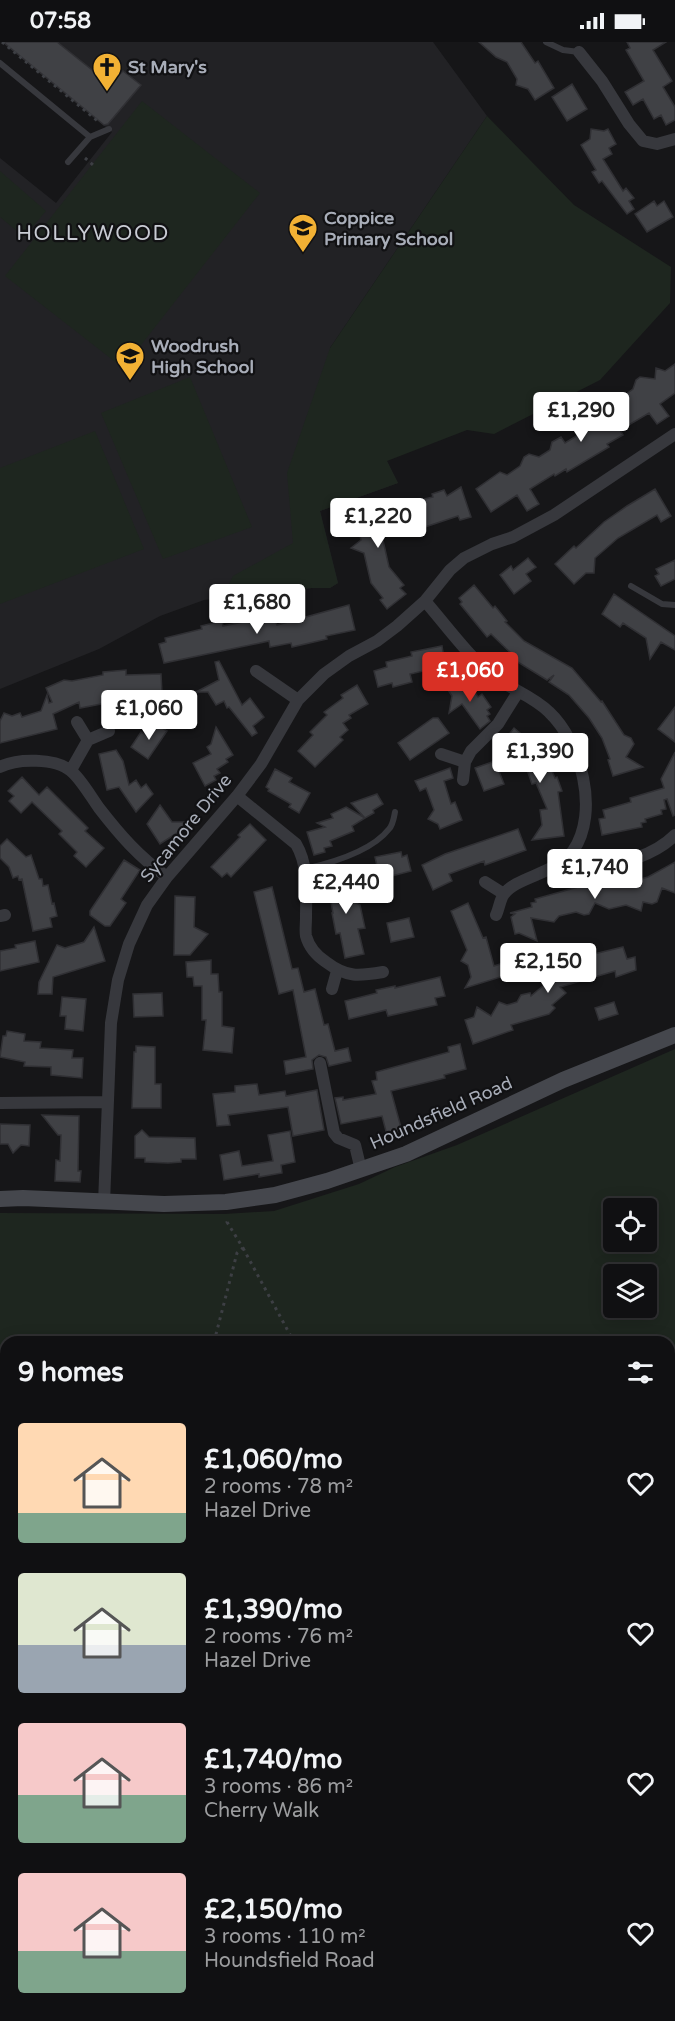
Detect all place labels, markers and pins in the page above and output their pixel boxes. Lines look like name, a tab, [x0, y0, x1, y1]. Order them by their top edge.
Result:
church icon: St Mary's	[91, 51, 123, 93]
place label: St Mary's	[128, 56, 207, 78]
place label: Coppice Primary School	[324, 207, 453, 250]
school or university icon: Coppice Primary School	[287, 212, 319, 254]
place label: Woodrush High School	[151, 335, 254, 378]
school or university icon: Woodrush High School	[114, 340, 146, 382]
pin: £1,290	[532, 392, 630, 443]
pin: £1,220	[329, 498, 427, 549]
pin: £1,680	[208, 584, 306, 635]
pin: £1,060	[421, 652, 519, 703]
pin: £1,060	[100, 690, 198, 741]
pin: £1,390	[491, 733, 589, 784]
pin: £1,740	[546, 849, 644, 900]
pin: £2,440	[297, 864, 395, 915]
pin: £2,150	[499, 943, 597, 994]

